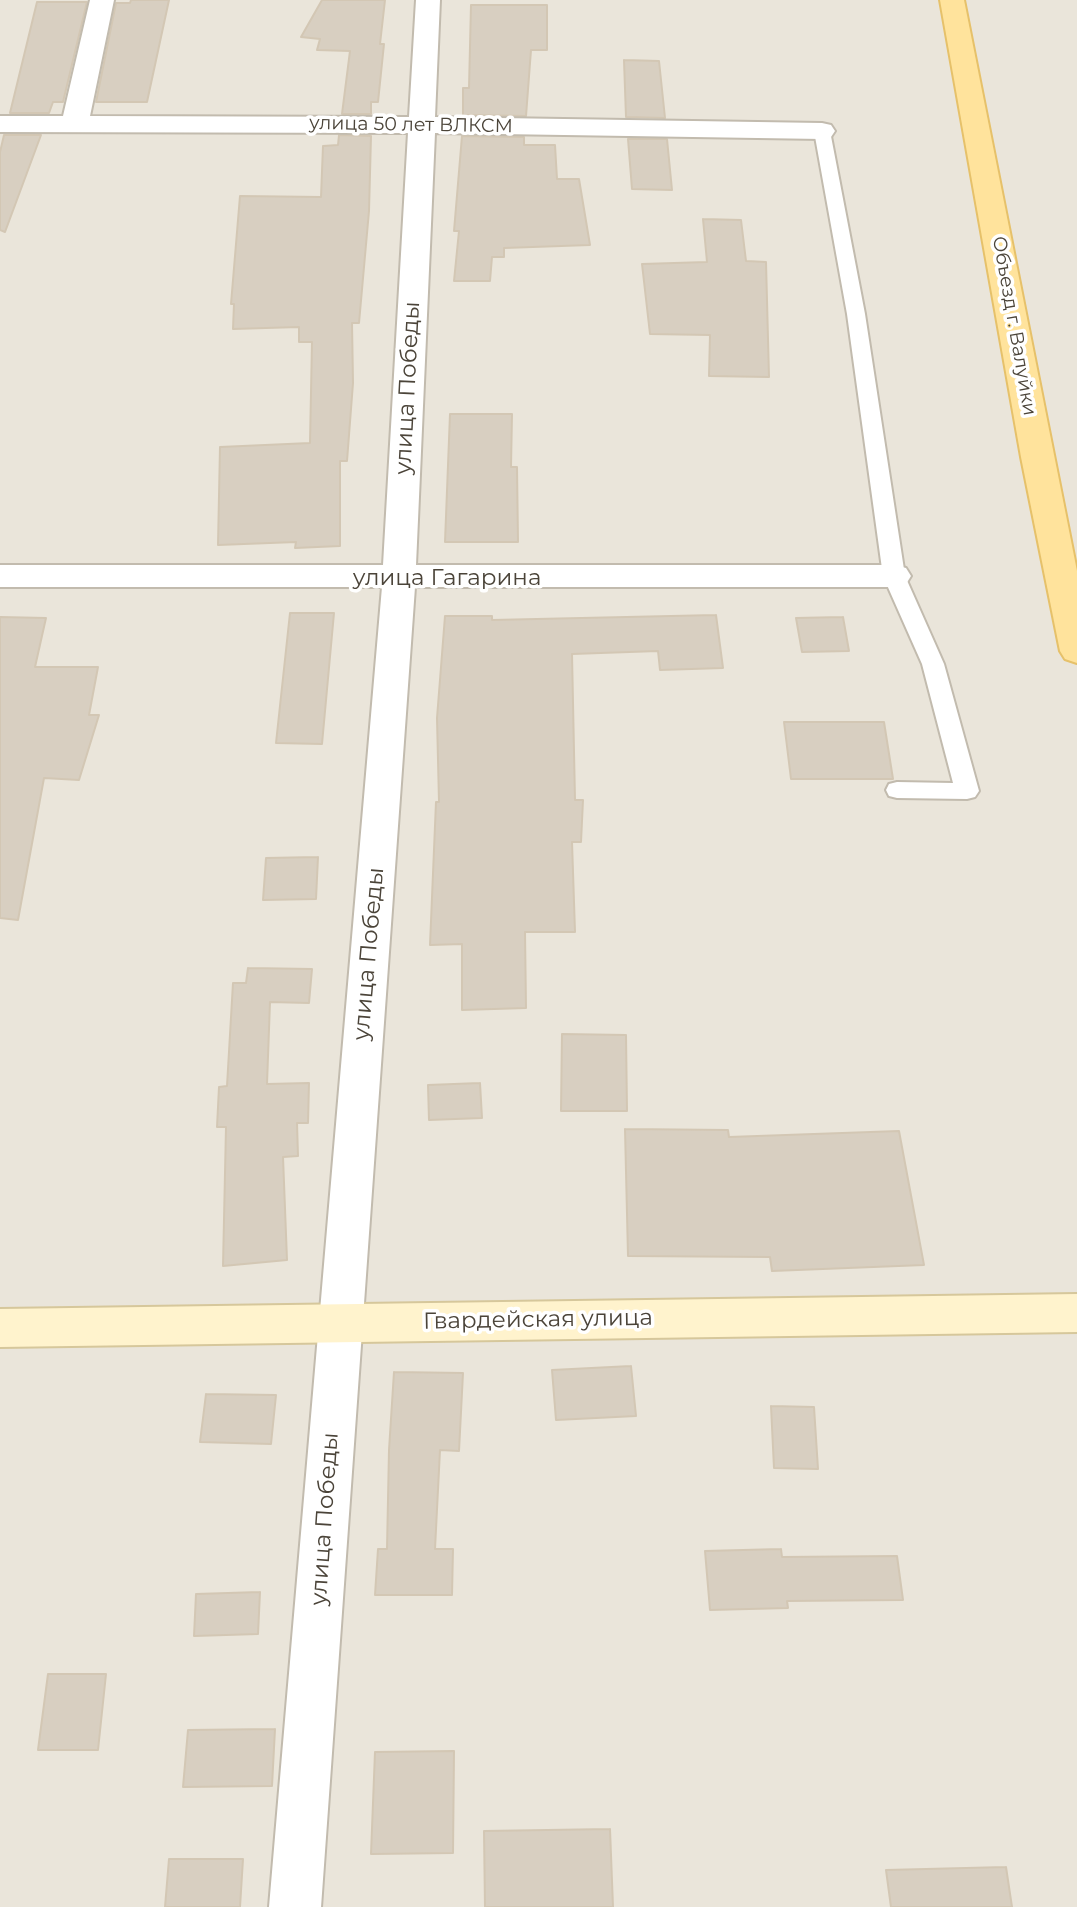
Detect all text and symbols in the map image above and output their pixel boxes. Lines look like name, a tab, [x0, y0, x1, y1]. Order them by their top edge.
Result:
street label: улица 50 лет ВЛКСМ	[309, 112, 513, 138]
street label: Объезд г. Валуйки	[987, 235, 1041, 417]
street label: улица Победы	[390, 301, 426, 475]
street label: улица Гагарина	[353, 564, 541, 592]
street label: улица Победы	[348, 866, 390, 1042]
street label: Гвардейская улица	[423, 1304, 653, 1336]
street label: улица Победы	[305, 1431, 345, 1607]

